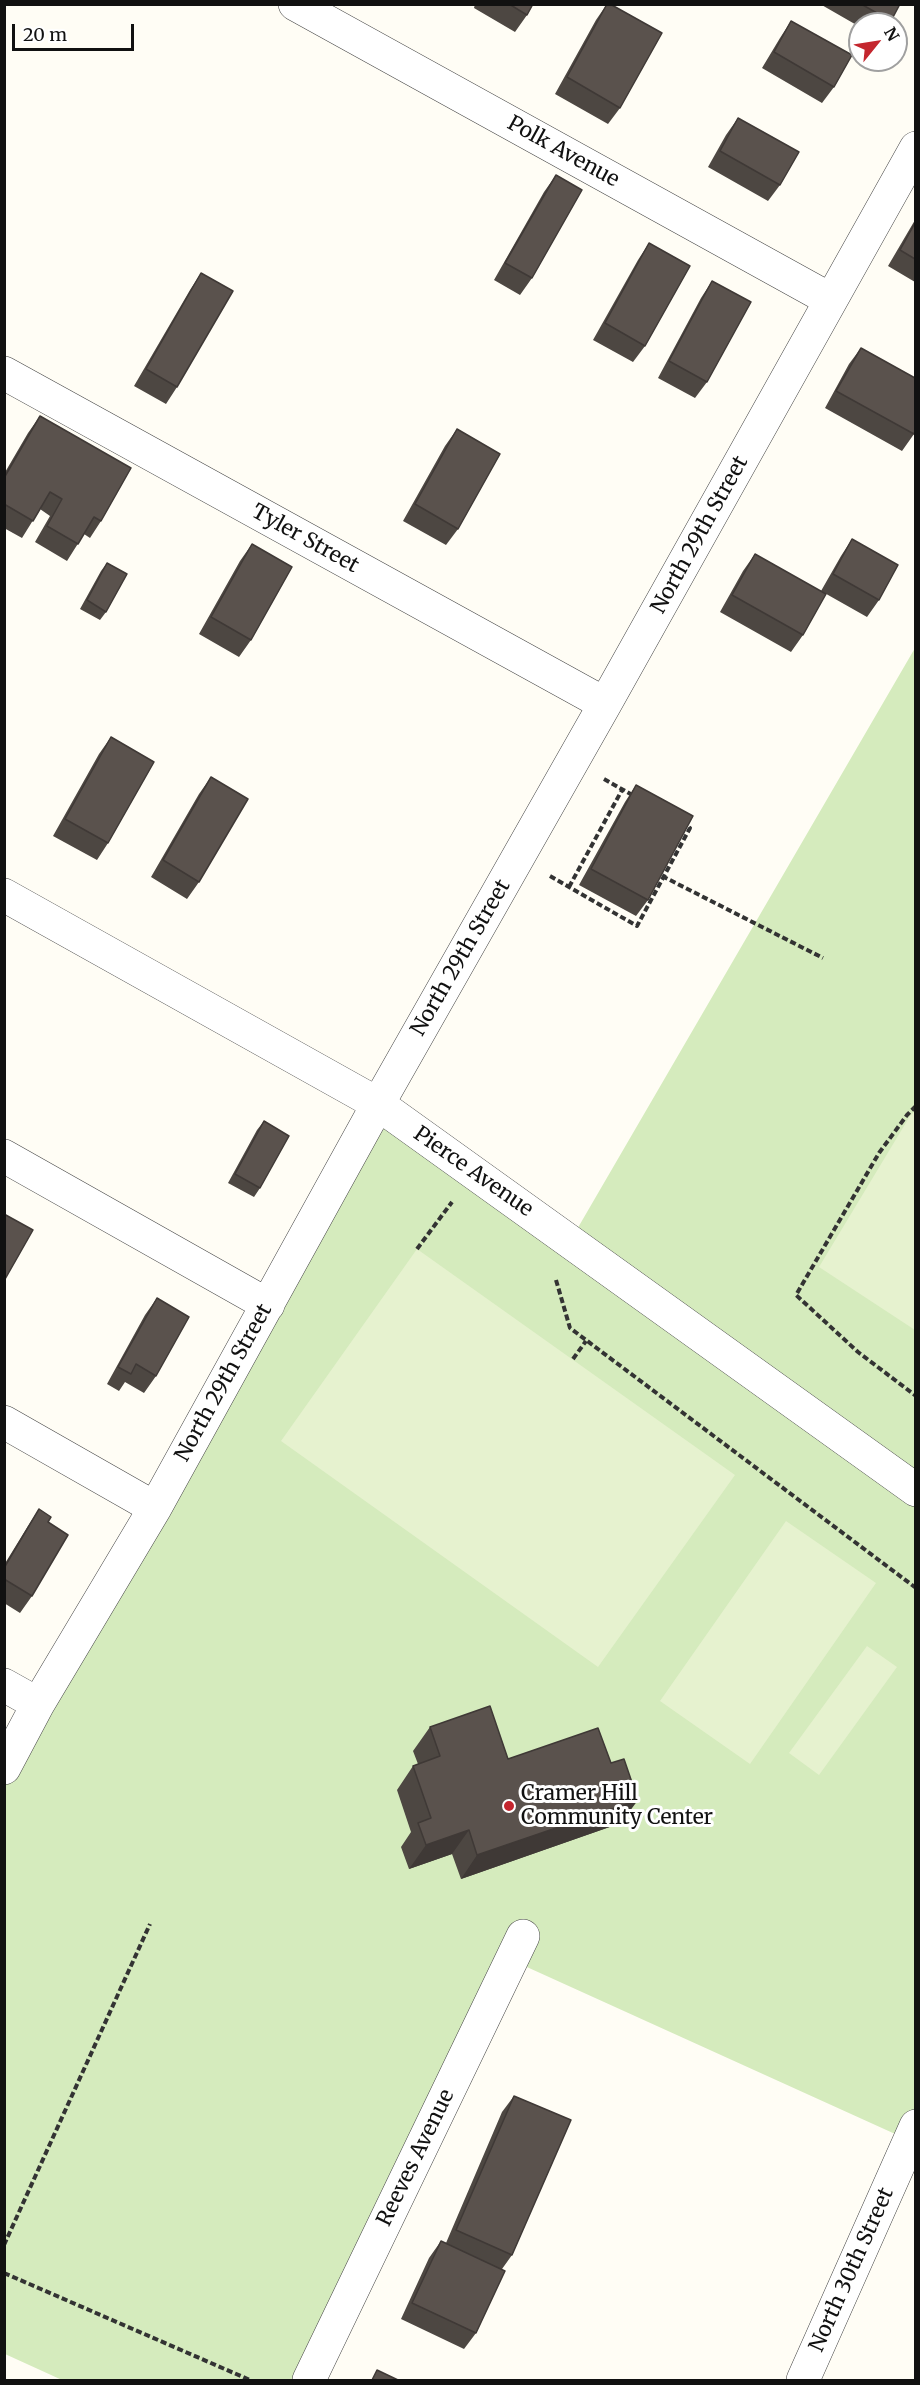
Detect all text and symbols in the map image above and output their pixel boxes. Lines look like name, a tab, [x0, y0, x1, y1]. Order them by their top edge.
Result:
scale bar	[15, 12, 136, 50]
north arrow	[848, 12, 908, 72]
text: 20 m	[23, 23, 67, 46]
text: N	[880, 24, 904, 44]
street label: Polk Avenue	[503, 111, 623, 193]
street label: North 29th Street	[646, 452, 754, 618]
street label: Tyler Street	[247, 499, 363, 579]
street label: North 29th Street	[406, 875, 516, 1041]
street label: Pierce Avenue	[408, 1122, 538, 1222]
street label: North 29th Street	[170, 1300, 278, 1466]
place label: Cramer Hill Community Center	[521, 1781, 713, 1831]
marker: Cramer Hill Community Center	[502, 1799, 516, 1813]
street label: Reeves Avenue	[372, 2086, 460, 2230]
street label: North 30th Street	[804, 2184, 900, 2356]

